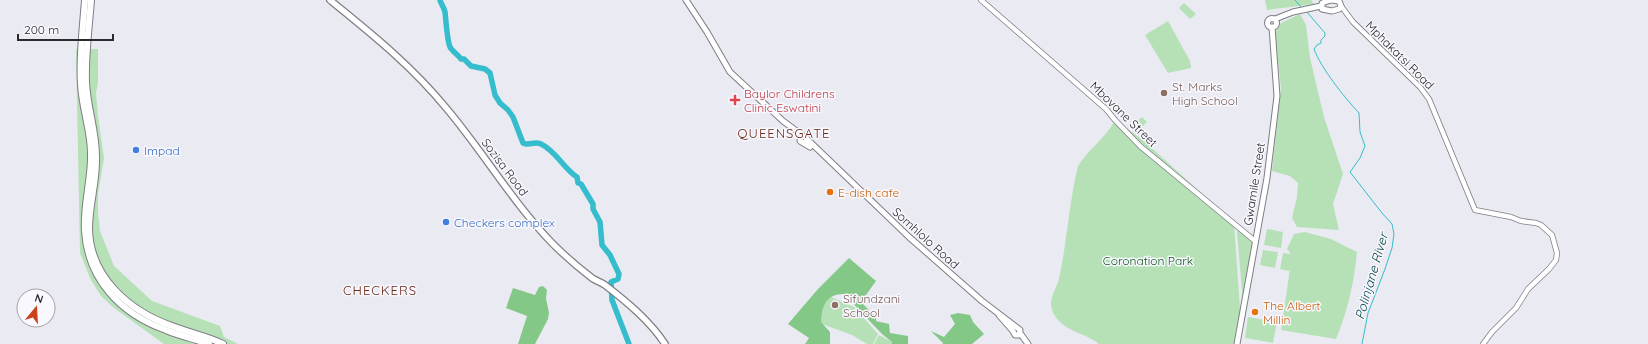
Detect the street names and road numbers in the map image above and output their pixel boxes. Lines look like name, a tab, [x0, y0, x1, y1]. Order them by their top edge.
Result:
street label: Mphakatsi Road	[1363, 18, 1437, 92]
street label: Mbovane Street	[1087, 78, 1161, 150]
street label: Sozisa Road	[478, 135, 532, 199]
street label: Gwamile Street	[1240, 141, 1268, 227]
street label: Somhlolo Road	[890, 204, 962, 272]

